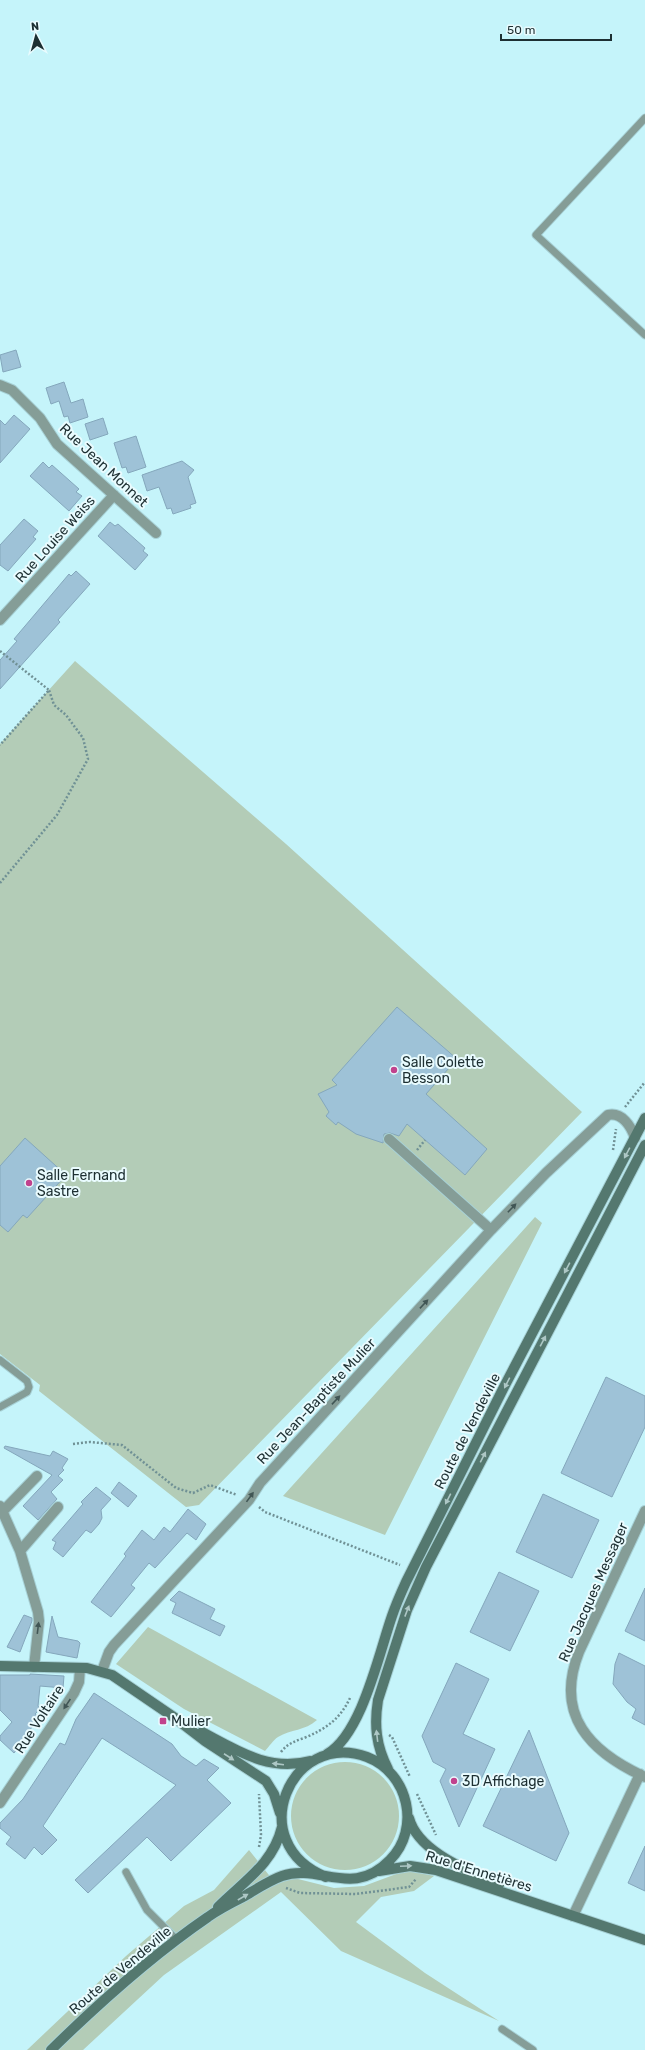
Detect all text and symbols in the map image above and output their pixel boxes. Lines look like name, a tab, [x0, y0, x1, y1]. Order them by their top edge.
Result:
north arrow	[16, 16, 56, 56]
scale bar	[501, 16, 611, 42]
text: N	[30, 20, 40, 33]
text: 50 m	[507, 23, 535, 37]
street label: Rue Jean Monnet	[56, 420, 152, 511]
street label: Rue Louise Weiss	[12, 492, 99, 586]
place label: Salle Colette Besson	[402, 1054, 484, 1087]
marker: Salle Colette Besson	[389, 1065, 399, 1075]
one-way arrow	[624, 1147, 630, 1159]
place label: Salle Fernand Sastre	[37, 1167, 126, 1200]
marker: Salle Fernand Sastre	[24, 1178, 34, 1188]
one-way arrow	[507, 1203, 517, 1213]
one-way arrow	[564, 1262, 570, 1274]
one-way arrow	[419, 1299, 429, 1309]
street label: Rue Jean-Baptiste Mulier	[254, 1334, 380, 1468]
one-way arrow	[539, 1335, 546, 1347]
street label: Route de Vendeville	[431, 1370, 504, 1492]
one-way arrow	[503, 1378, 510, 1389]
one-way arrow	[331, 1395, 340, 1404]
one-way arrow	[479, 1451, 486, 1462]
one-way arrow	[246, 1492, 254, 1502]
one-way arrow	[444, 1493, 451, 1505]
street label: Rue Jacques Messager	[555, 1519, 632, 1665]
one-way arrow	[405, 1605, 411, 1617]
one-way arrow	[35, 1622, 41, 1634]
street label: Rue Voltaire	[11, 1682, 68, 1757]
one-way arrow	[63, 1698, 71, 1709]
place label: Mulier	[171, 1713, 211, 1730]
marker: Mulier	[158, 1716, 168, 1726]
one-way arrow	[373, 1730, 380, 1742]
one-way arrow	[224, 1754, 235, 1761]
one-way arrow	[272, 1761, 284, 1767]
place label: 3D Affichage	[462, 1773, 545, 1790]
marker: 3D Affichage	[449, 1776, 459, 1786]
street label: Rue d'Ennetières	[424, 1847, 534, 1896]
one-way arrow	[400, 1863, 413, 1869]
one-way arrow	[237, 1893, 249, 1900]
street label: Route de Vendeville	[66, 1923, 175, 2018]

